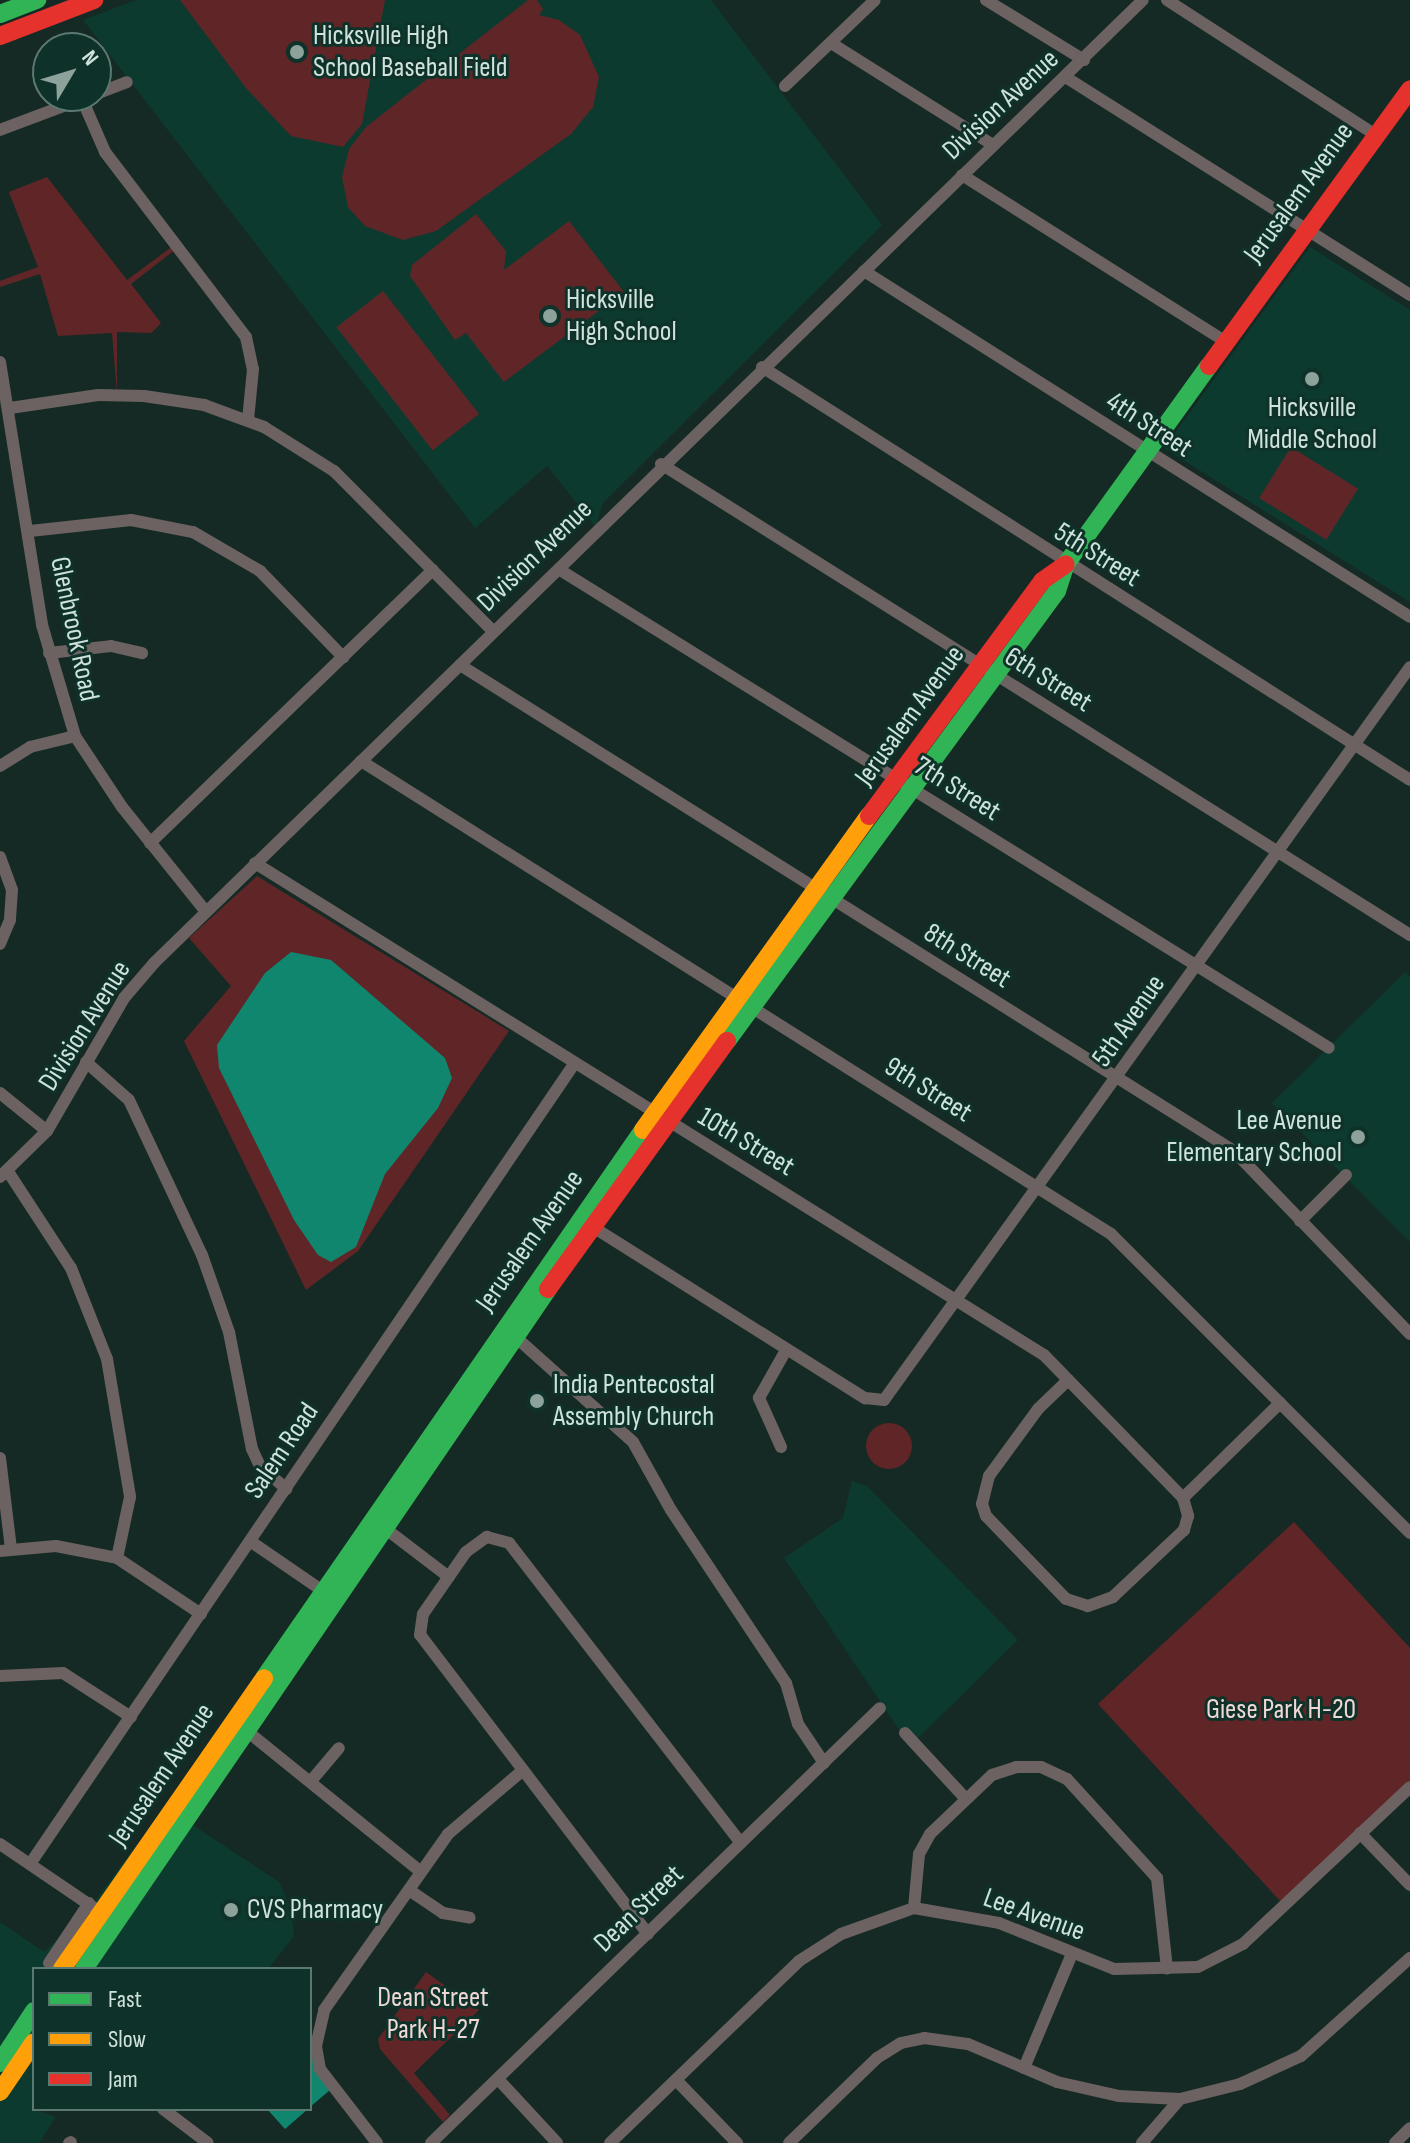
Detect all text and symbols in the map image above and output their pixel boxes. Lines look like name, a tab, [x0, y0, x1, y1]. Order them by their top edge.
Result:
place label: Hicksville High School Baseball Field	[313, 19, 507, 85]
north arrow	[32, 32, 112, 112]
marker: Hicksville High School Baseball Field	[288, 43, 306, 61]
street label: Division Avenue	[936, 43, 1066, 167]
text: N	[75, 45, 104, 71]
street label: Jerusalem Avenue	[1237, 116, 1361, 270]
place label: Hicksville High School	[566, 283, 677, 349]
marker: Hicksville High School	[541, 307, 559, 325]
marker: Hicksville Middle School	[1303, 370, 1321, 388]
street label: 4th Street	[1100, 385, 1198, 465]
place label: Hicksville Middle School	[1247, 391, 1377, 457]
street label: Division Avenue	[471, 493, 599, 619]
street label: 5th Street	[1048, 516, 1146, 594]
street label: Glenbrook Road	[42, 554, 106, 704]
street label: Jerusalem Avenue	[848, 639, 972, 793]
street label: 6th Street	[998, 640, 1098, 720]
street label: 7th Street	[908, 749, 1006, 829]
street label: 8th Street	[917, 916, 1017, 996]
street label: Division Avenue	[32, 955, 138, 1097]
street label: 5th Avenue	[1085, 968, 1173, 1074]
street label: 9th Street	[878, 1050, 978, 1130]
street label: 10th Street	[692, 1100, 800, 1184]
place label: Lee Avenue Elementary School	[1166, 1104, 1342, 1170]
marker: Lee Avenue Elementary School	[1349, 1128, 1367, 1146]
street label: Jerusalem Avenue	[469, 1164, 591, 1318]
place label: India Pentecostal Assembly Church	[553, 1368, 715, 1434]
marker: India Pentecostal Assembly Church	[528, 1392, 546, 1410]
street label: Salem Road	[238, 1397, 326, 1505]
park label: Giese Park H-20	[1206, 1693, 1356, 1727]
street label: Jerusalem Avenue	[102, 1697, 222, 1853]
street label: Dean Street	[587, 1858, 691, 1960]
street label: Lee Avenue	[979, 1881, 1089, 1949]
place label: CVS Pharmacy	[247, 1893, 383, 1927]
marker: CVS Pharmacy	[222, 1901, 240, 1919]
legend	[32, 1967, 312, 2111]
park label: Dean Street Park H-27	[377, 1981, 489, 2047]
text: Fast	[108, 1985, 142, 2014]
text: Slow	[108, 2025, 146, 2054]
text: Jam	[108, 2065, 138, 2094]

